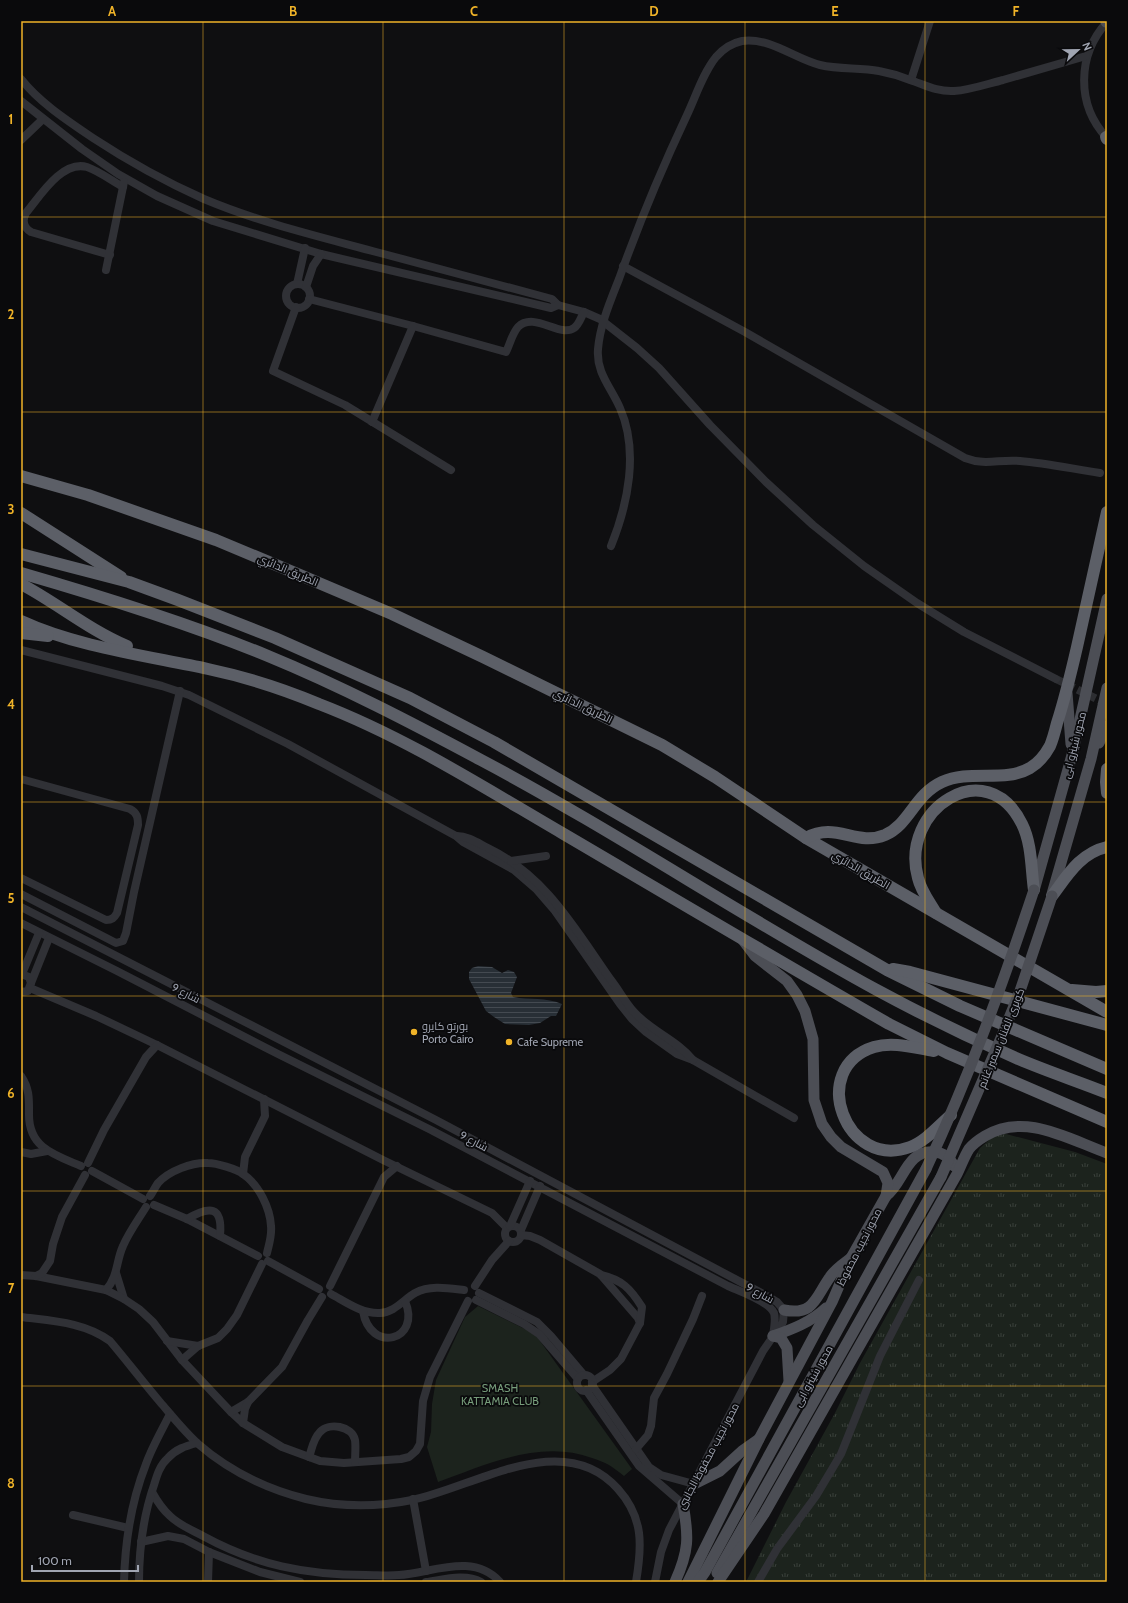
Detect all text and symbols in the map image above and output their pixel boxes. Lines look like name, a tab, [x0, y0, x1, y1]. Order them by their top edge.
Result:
text: A	[108, 3, 117, 19]
text: B	[289, 3, 297, 19]
text: C	[470, 3, 478, 19]
text: D	[649, 3, 659, 19]
text: E	[831, 3, 839, 19]
text: F	[1013, 3, 1020, 19]
north arrow	[1058, 30, 1098, 70]
text: N	[1079, 40, 1095, 52]
text: 1	[9, 111, 13, 127]
text: 2	[8, 306, 15, 322]
text: 3	[7, 501, 15, 517]
street label: الطريق الدائري	[255, 551, 320, 591]
street label: الطريق الدائري	[550, 686, 615, 728]
text: 4	[7, 696, 15, 712]
street label: محور شينزو ابى	[1059, 710, 1089, 780]
street label: الطريق الدائري	[829, 848, 892, 894]
text: 5	[8, 890, 15, 906]
street label: شارع 9	[169, 980, 203, 1007]
street label: كوبرى الفنان سمير غانم	[975, 986, 1028, 1090]
place label: بورتو كايرو Porto Cairo	[422, 1019, 474, 1046]
marker: بورتو كايرو Porto Cairo	[409, 1027, 419, 1037]
place label: Cafe Supreme	[517, 1035, 584, 1049]
marker: Cafe Supreme	[504, 1037, 514, 1047]
text: 6	[7, 1085, 15, 1101]
street label: شارع 9	[457, 1128, 491, 1155]
street label: محور نجيب محفوظ	[833, 1206, 885, 1288]
text: 7	[8, 1280, 15, 1296]
street label: شارع 9	[743, 1280, 777, 1307]
street label: محور شينزو ابى	[790, 1343, 836, 1409]
park label: SMASH KATTAMIA CLUB	[461, 1381, 539, 1408]
street label: محور نجيب محفوظ الجانبى	[674, 1400, 742, 1512]
text: 8	[7, 1475, 15, 1491]
scale bar	[32, 1547, 138, 1573]
text: 100 m	[38, 1553, 72, 1568]

